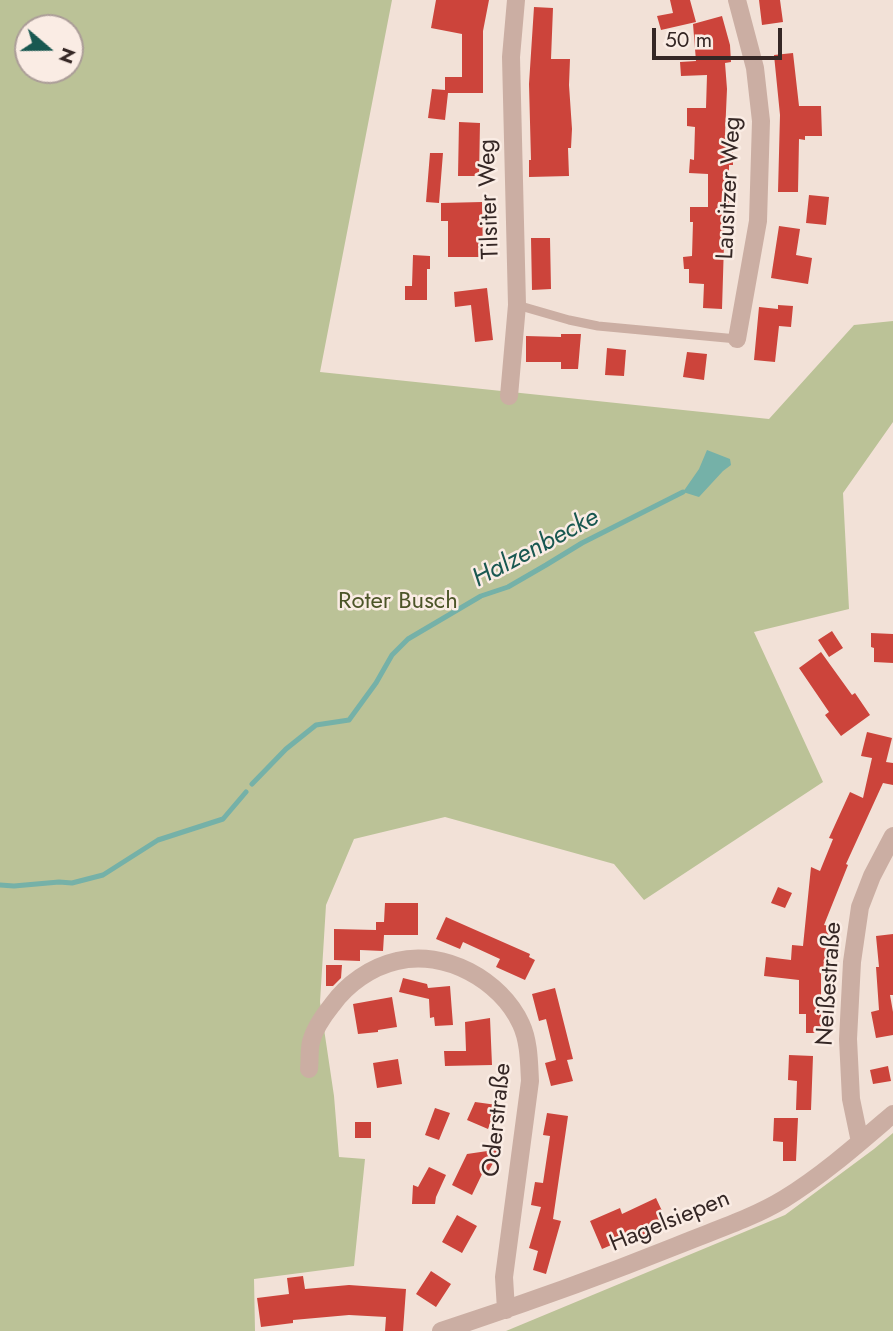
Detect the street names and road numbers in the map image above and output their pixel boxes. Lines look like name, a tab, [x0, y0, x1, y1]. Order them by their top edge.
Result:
street label: Lausitzer Weg	[712, 116, 748, 260]
street label: Tilsiter Weg	[474, 138, 506, 260]
street label: Neißestraße	[811, 921, 849, 1047]
street label: Oderstraße	[478, 1062, 518, 1178]
street label: Hagelsiepen	[606, 1185, 734, 1259]

